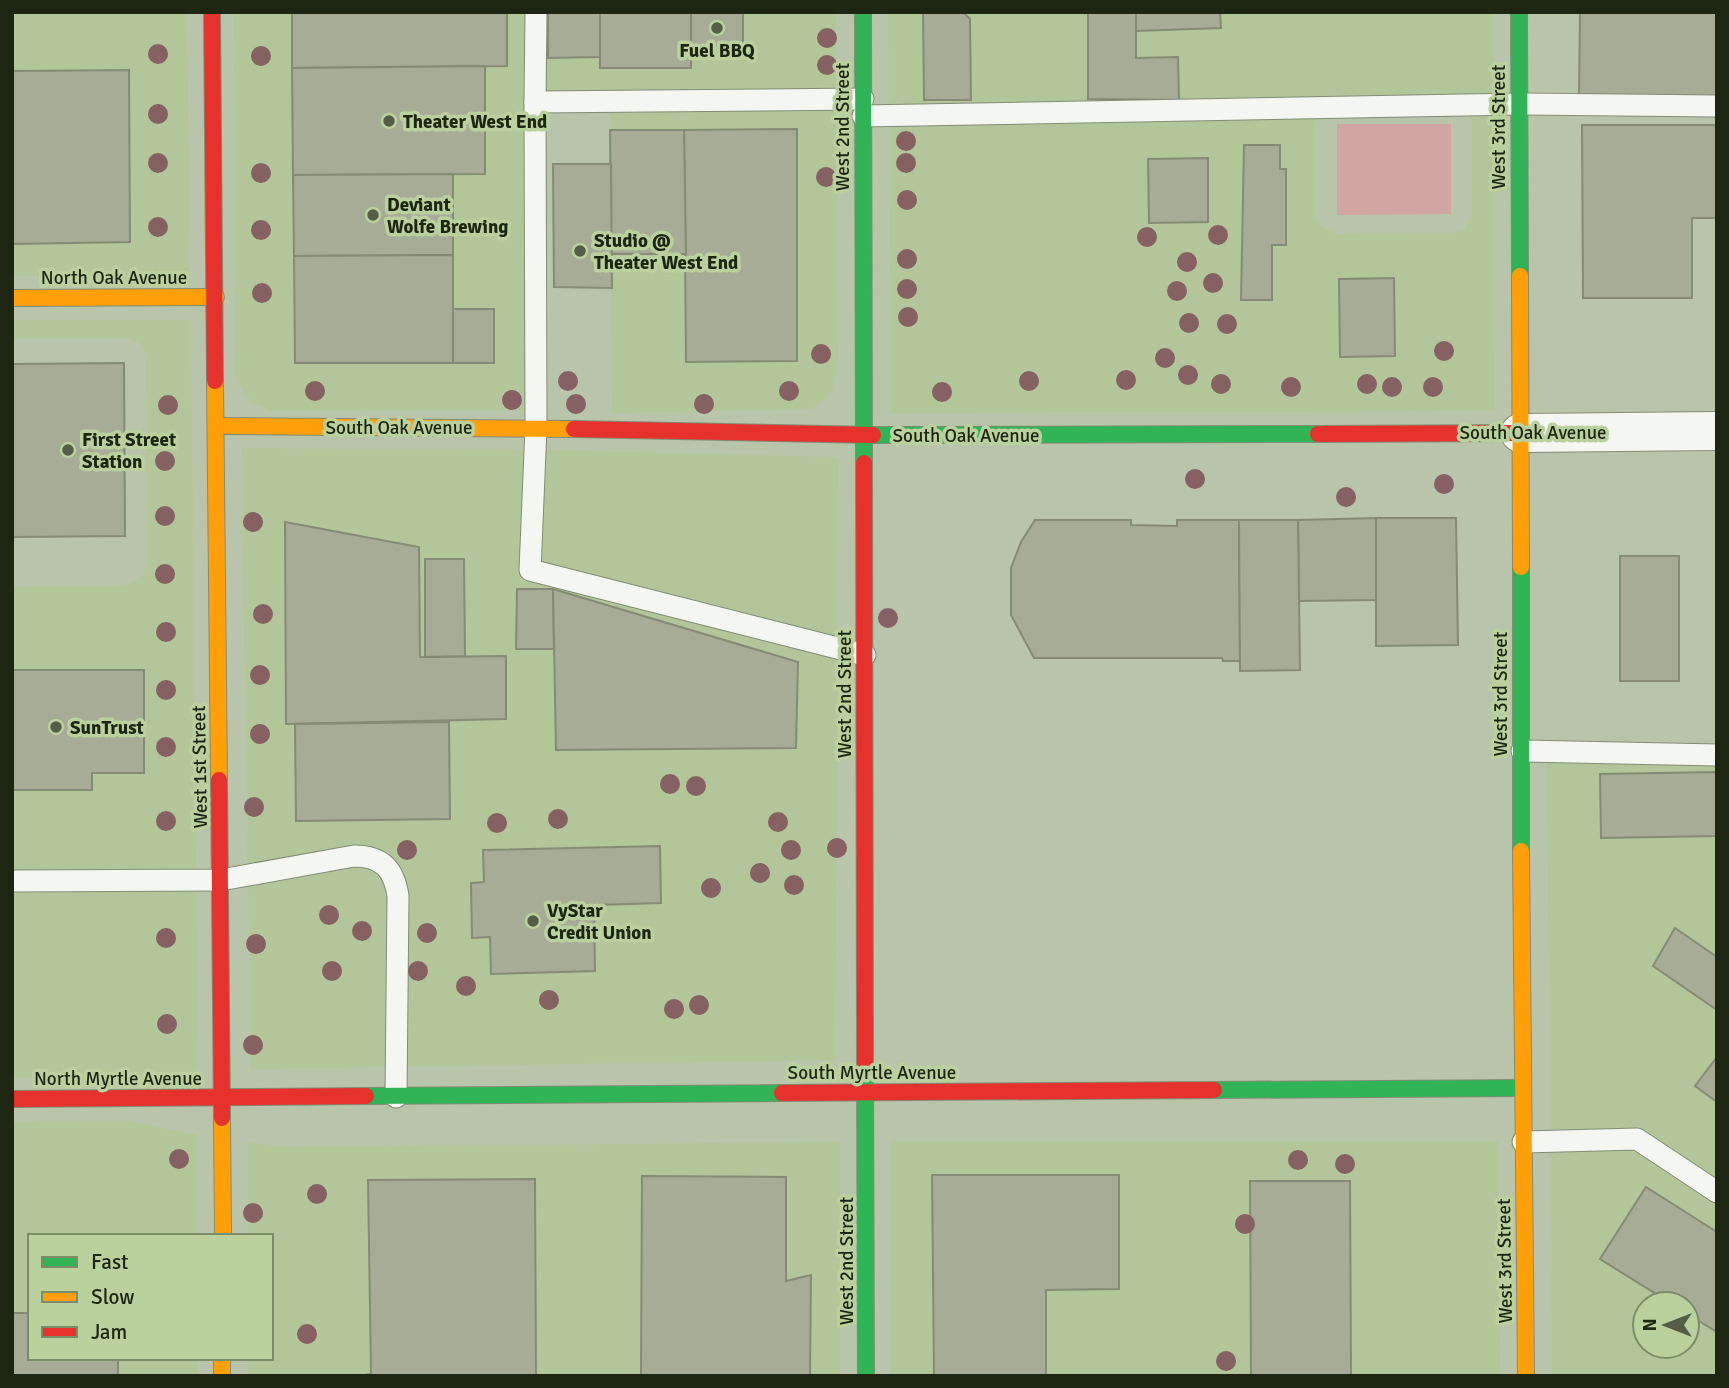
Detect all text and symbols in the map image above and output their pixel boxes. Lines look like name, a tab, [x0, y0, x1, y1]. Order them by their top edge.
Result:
marker: Fuel BBQ	[709, 20, 725, 36]
place label: Fuel BBQ	[679, 39, 755, 63]
street label: West 2nd Street	[831, 62, 855, 191]
street label: West 3rd Street	[1487, 64, 1511, 189]
place label: Theater West End	[403, 110, 547, 134]
marker: Theater West End	[381, 113, 397, 129]
place label: Deviant Wolfe Brewing	[387, 193, 509, 239]
marker: Deviant Wolfe Brewing	[365, 207, 381, 223]
place label: Studio @ Theater West End	[594, 229, 738, 275]
marker: Studio @ Theater West End	[572, 243, 588, 259]
street label: North Oak Avenue	[41, 266, 187, 290]
street label: South Oak Avenue	[325, 416, 473, 440]
street label: South Oak Avenue	[1459, 421, 1607, 445]
street label: South Oak Avenue	[892, 424, 1040, 448]
place label: First Street Station	[82, 428, 176, 474]
marker: First Street Station	[60, 442, 76, 458]
street label: West 2nd Street	[833, 629, 857, 758]
street label: West 3rd Street	[1489, 631, 1513, 756]
street label: West 1st Street	[187, 705, 213, 829]
place label: SunTrust	[70, 716, 144, 740]
marker: SunTrust	[48, 719, 64, 735]
place label: VyStar Credit Union	[547, 899, 652, 945]
marker: VyStar Credit Union	[525, 913, 541, 929]
street label: South Myrtle Avenue	[788, 1061, 956, 1085]
street label: North Myrtle Avenue	[34, 1067, 202, 1091]
street label: West 2nd Street	[835, 1196, 859, 1325]
street label: West 3rd Street	[1492, 1198, 1518, 1324]
legend	[28, 1234, 273, 1360]
text: Fast	[91, 1249, 128, 1275]
text: Slow	[91, 1284, 135, 1310]
north arrow	[1631, 1290, 1701, 1360]
text: N	[1638, 1318, 1662, 1332]
text: Jam	[91, 1319, 127, 1345]

